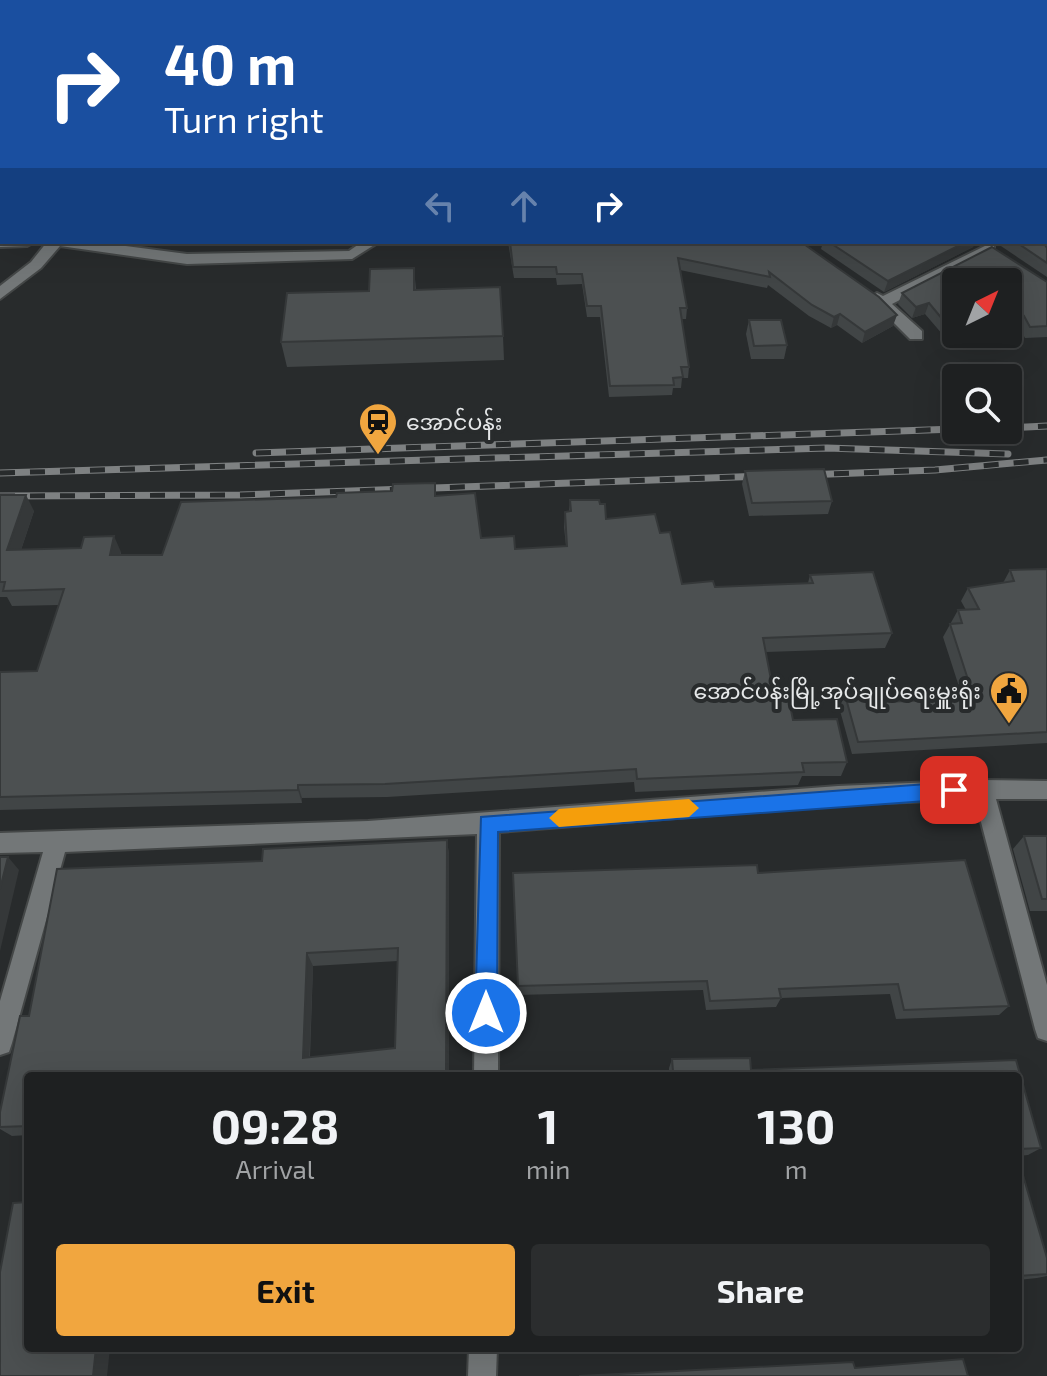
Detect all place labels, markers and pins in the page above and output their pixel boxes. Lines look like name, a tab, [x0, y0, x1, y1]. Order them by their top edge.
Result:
station icon: အောင်ပန်း	[357, 401, 399, 456]
place label: အောင်ပန်း	[406, 407, 502, 440]
public building icon: အောင်ပန်းမြို့အုပ်ချုပ်ရေးမှူးရုံး	[988, 670, 1030, 725]
place label: အောင်ပန်းမြို့အုပ်ချုပ်ရေးမှူးရုံး	[693, 676, 981, 710]
pin	[920, 756, 988, 824]

